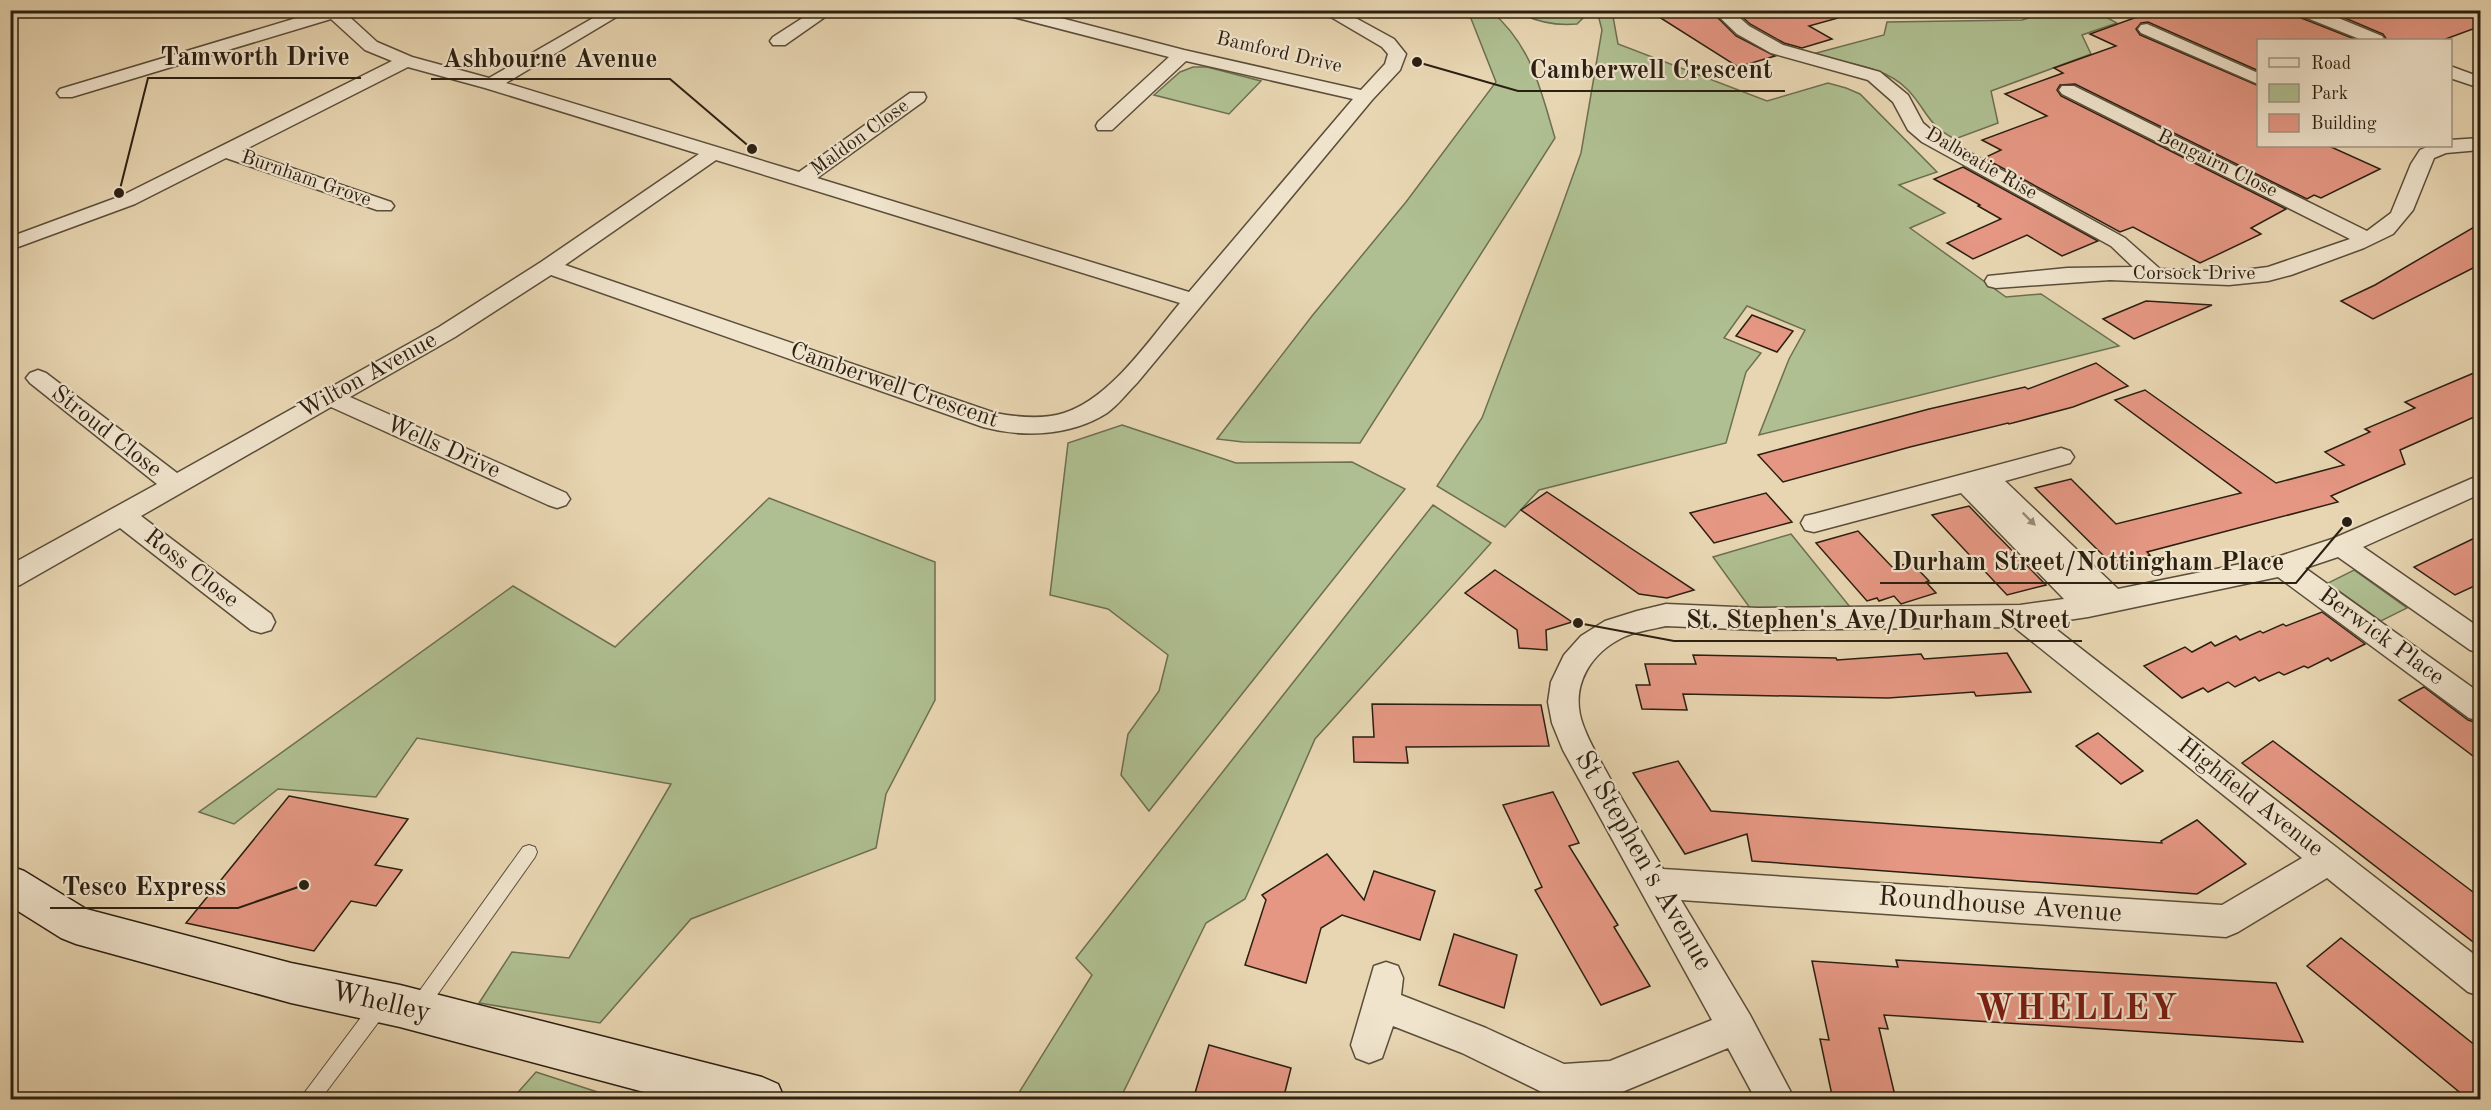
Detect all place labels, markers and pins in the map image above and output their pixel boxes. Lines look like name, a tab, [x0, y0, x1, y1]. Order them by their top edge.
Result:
callout: Tamworth Drive	[148, 34, 361, 78]
callout: Ashbourne Avenue	[431, 35, 670, 79]
callout: Camberwell Crescent	[1518, 47, 1785, 91]
callout: Durham Street/Nottingham Place	[1880, 539, 2296, 583]
callout: St. Stephen's Ave/Durham Street	[1674, 597, 2082, 641]
callout: Tesco Express	[50, 864, 238, 908]

